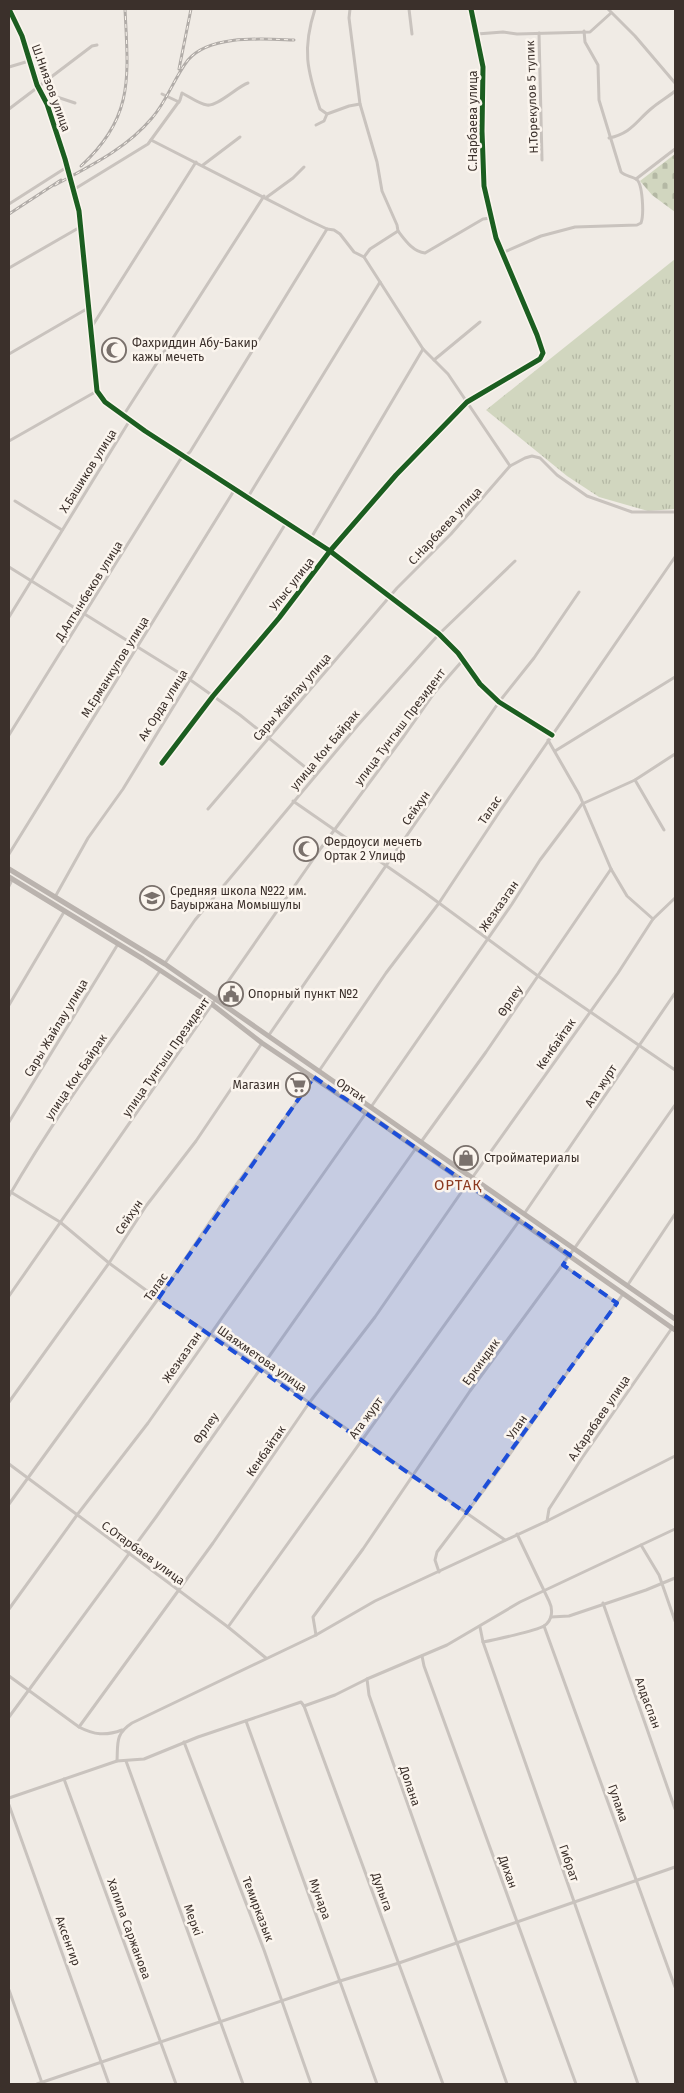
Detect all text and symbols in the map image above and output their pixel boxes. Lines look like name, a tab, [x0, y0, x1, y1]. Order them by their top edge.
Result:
street label: Н.Торекулов 5 тупик	[523, 39, 541, 154]
street label: Ш.Ниязов улица	[29, 42, 73, 134]
street label: С.Нарбаева улица	[466, 70, 480, 172]
place label: Фахриддин Абу-Бакир кажы мечеть	[132, 336, 258, 364]
mosque icon: Фахриддин Абу-Бакир кажы мечеть	[101, 337, 127, 363]
street label: Х.Башиков улица	[57, 427, 119, 515]
street label: С.Нарбаева улица	[405, 484, 485, 568]
street label: Д.Алтынбеков улица	[52, 538, 126, 645]
street label: Улыс улица	[267, 554, 317, 614]
street label: М.Ерманкулов улица	[78, 614, 152, 720]
street label: Сары Жайлау улица	[250, 650, 334, 744]
street label: улица Тунгыш Президент	[352, 665, 449, 788]
street label: Ак Орда улица	[135, 667, 191, 743]
street label: улица Кок Байрак	[287, 706, 363, 793]
street label: Сейхун	[399, 788, 433, 828]
street label: Талас	[475, 793, 505, 827]
place label: Фердоуси мечеть Ортак 2 Улицф	[324, 835, 422, 863]
mosque icon: Фердоуси мечеть Ортак 2 Улицф	[293, 836, 319, 862]
street label: Жезказган	[476, 878, 522, 934]
place label: Средняя школа №22 им. Бауыржана Момышулы	[170, 884, 306, 912]
school or university icon: Средняя школа №22 им. Бауыржана Момышулы	[139, 885, 165, 911]
street label: Сары Жайлау улица	[21, 977, 91, 1079]
public building icon: Опорный пункт №2	[218, 981, 244, 1007]
street label: Өрлеу	[495, 983, 526, 1019]
place label: Опорный пункт №2	[248, 987, 358, 1001]
street label: улица Тунгыш Президент	[119, 994, 213, 1119]
street label: Кенбайтак	[533, 1015, 579, 1072]
street label: улица Кок Байрак	[42, 1031, 110, 1123]
street label: Ата журт	[582, 1061, 620, 1110]
supermarket icon: Магазин	[285, 1072, 311, 1098]
street label: Ортак	[333, 1075, 369, 1105]
place label: Магазин	[233, 1078, 280, 1092]
shop icon: Стройматериалы	[453, 1145, 479, 1171]
place label: Стройматериалы	[484, 1151, 579, 1165]
district label: ОРТАҚ	[434, 1176, 482, 1194]
street label: Сейхун	[112, 1197, 146, 1237]
street label: Талас	[141, 1270, 171, 1304]
street label: Шаяхметова улица	[214, 1323, 310, 1395]
street label: Жезказган	[159, 1329, 205, 1385]
street label: Еркиндик	[459, 1335, 503, 1388]
street label: А.Карабаев улица	[565, 1373, 633, 1463]
street label: Ата журт	[346, 1394, 386, 1442]
street label: Өрлеу	[190, 1410, 222, 1446]
street label: Улан	[504, 1412, 530, 1442]
street label: Кенбайтак	[243, 1422, 289, 1479]
street label: С.Отарбаев улица	[99, 1518, 187, 1588]
street label: Алдаспан	[632, 1675, 664, 1731]
street label: Долана	[396, 1763, 423, 1808]
street label: Гулама	[605, 1782, 631, 1824]
street label: Гибрат	[556, 1843, 582, 1884]
street label: Дихан	[495, 1853, 520, 1890]
street label: Дулыга	[368, 1870, 395, 1913]
street label: Темирказык	[239, 1875, 277, 1944]
street label: Халила Саржанова	[104, 1877, 154, 1981]
street label: Мунара	[306, 1877, 334, 1921]
street label: Меркі	[181, 1902, 205, 1938]
street label: Аксенгир	[53, 1914, 83, 1968]

